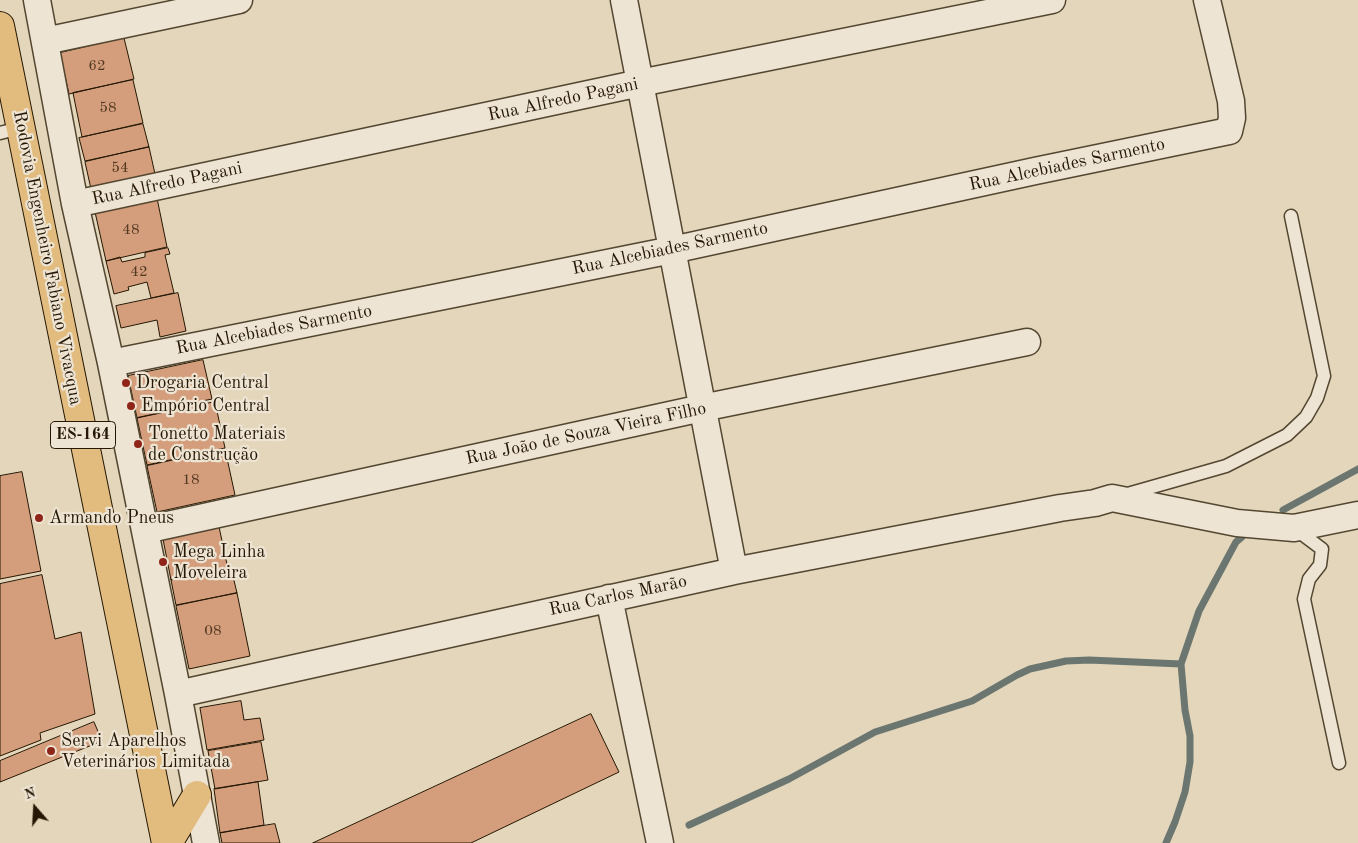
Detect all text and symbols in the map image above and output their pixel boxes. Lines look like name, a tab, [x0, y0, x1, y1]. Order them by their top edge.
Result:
house number: 62	[88, 57, 106, 75]
street label: Rua Alfredo Pagani	[486, 73, 640, 127]
house number: 58	[99, 99, 117, 117]
street label: Rodovia Engenheiro Fabiano Vivacqua	[8, 109, 86, 407]
street label: Rua Alcebiades Sarmento	[967, 134, 1167, 196]
street label: Rua Alfredo Pagani	[90, 157, 244, 211]
house number: 54	[111, 159, 129, 177]
street label: Rua Alcebiades Sarmento	[570, 218, 770, 280]
house number: 48	[122, 221, 140, 239]
house number: 42	[130, 263, 148, 281]
street label: Rua Alcebiades Sarmento	[174, 300, 374, 360]
place label: Drogaria Central	[136, 372, 269, 394]
marker: Drogaria Central	[120, 377, 132, 389]
place label: Empório Central	[141, 395, 270, 417]
street label: Rua João de Souza Vieira Filho	[464, 398, 708, 470]
marker: Empório Central	[125, 400, 137, 412]
road number: ES-164	[51, 422, 116, 448]
place label: Tonetto Materiais de Construção	[148, 423, 285, 466]
marker: Tonetto Materiais de Construção	[132, 438, 144, 450]
house number: 18	[182, 471, 200, 489]
place label: Armando Pneus	[49, 507, 174, 529]
marker: Armando Pneus	[33, 512, 45, 524]
place label: Mega Linha Moveleira	[173, 541, 265, 584]
marker: Mega Linha Moveleira	[157, 556, 169, 568]
street label: Rua Carlos Marão	[547, 571, 689, 621]
house number: 08	[204, 622, 222, 640]
place label: Servi Aparelhos Veterinários Limitada	[61, 730, 230, 772]
marker: Servi Aparelhos Veterinários Limitada	[45, 745, 57, 757]
north arrow	[10, 783, 60, 833]
text: N	[23, 785, 37, 802]

